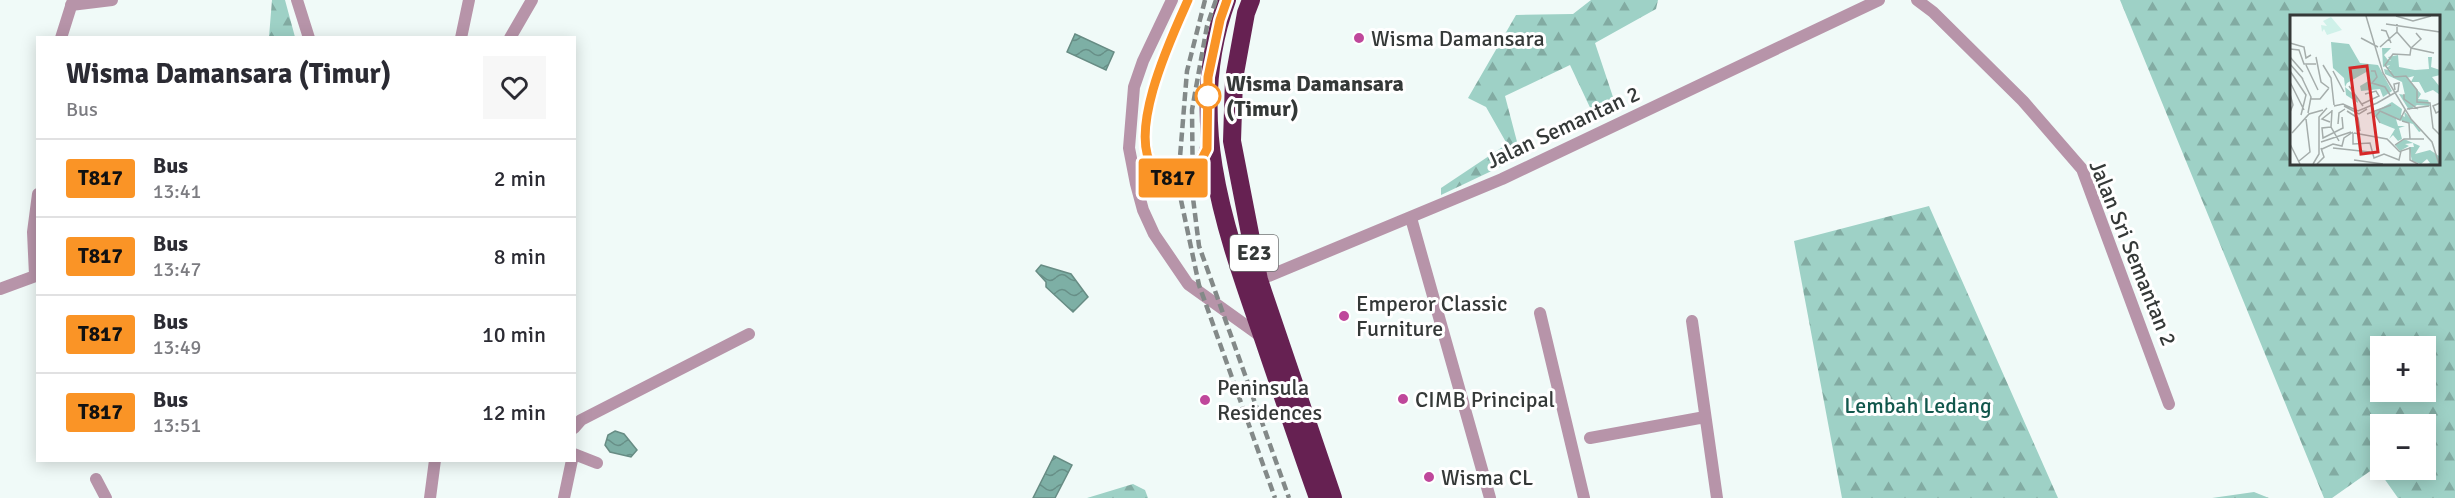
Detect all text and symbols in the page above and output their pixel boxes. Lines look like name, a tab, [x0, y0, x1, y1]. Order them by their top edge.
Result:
inset map	[2290, 15, 2440, 165]
place label: Wisma Damansara	[1371, 25, 1545, 52]
marker: Wisma Damansara	[1352, 31, 1366, 45]
button: heart	[483, 56, 546, 119]
text: Wisma Damansara (Timur)	[66, 57, 391, 91]
place label: Wisma Damansara (Timur)	[1226, 70, 1404, 122]
street label: Jalan Semantan 2	[1482, 80, 1644, 174]
marker: Wisma Damansara (Timur)	[1195, 83, 1221, 109]
text: Bus	[66, 97, 98, 122]
text: Bus	[153, 152, 188, 179]
street label: Jalan Sri Semantan 2	[2083, 156, 2183, 350]
line badge: T817	[1131, 158, 1215, 198]
text: T817	[78, 165, 123, 191]
text: 2 min	[494, 165, 546, 192]
text: T817	[1151, 165, 1195, 191]
text: 13:41	[153, 179, 201, 204]
text: Bus	[153, 230, 188, 257]
road number: E23	[1230, 235, 1278, 271]
text: T817	[78, 243, 123, 269]
text: 8 min	[494, 243, 546, 270]
text: 13:47	[153, 257, 201, 282]
place label: Emperor Classic Furniture	[1356, 290, 1507, 342]
text: Bus	[153, 308, 188, 335]
marker: Emperor Classic Furniture	[1337, 309, 1351, 323]
text: T817	[78, 321, 123, 347]
text: 10 min	[482, 321, 546, 348]
text: 13:49	[153, 335, 201, 360]
map controls	[2370, 336, 2436, 480]
button: +	[2370, 336, 2436, 402]
place label: Peninsula Residences	[1217, 374, 1322, 426]
text: Bus	[153, 386, 188, 413]
place label: CIMB Principal	[1415, 386, 1555, 413]
marker: CIMB Principal	[1396, 392, 1410, 406]
park label: Lembah Ledang	[1844, 392, 1992, 419]
marker: Peninsula Residences	[1198, 393, 1212, 407]
text: T817	[78, 399, 123, 425]
text: 12 min	[482, 399, 546, 426]
text: 13:51	[153, 413, 201, 438]
button: −	[2370, 414, 2436, 480]
place label: Wisma CL	[1441, 464, 1533, 491]
marker: Wisma CL	[1422, 470, 1436, 484]

